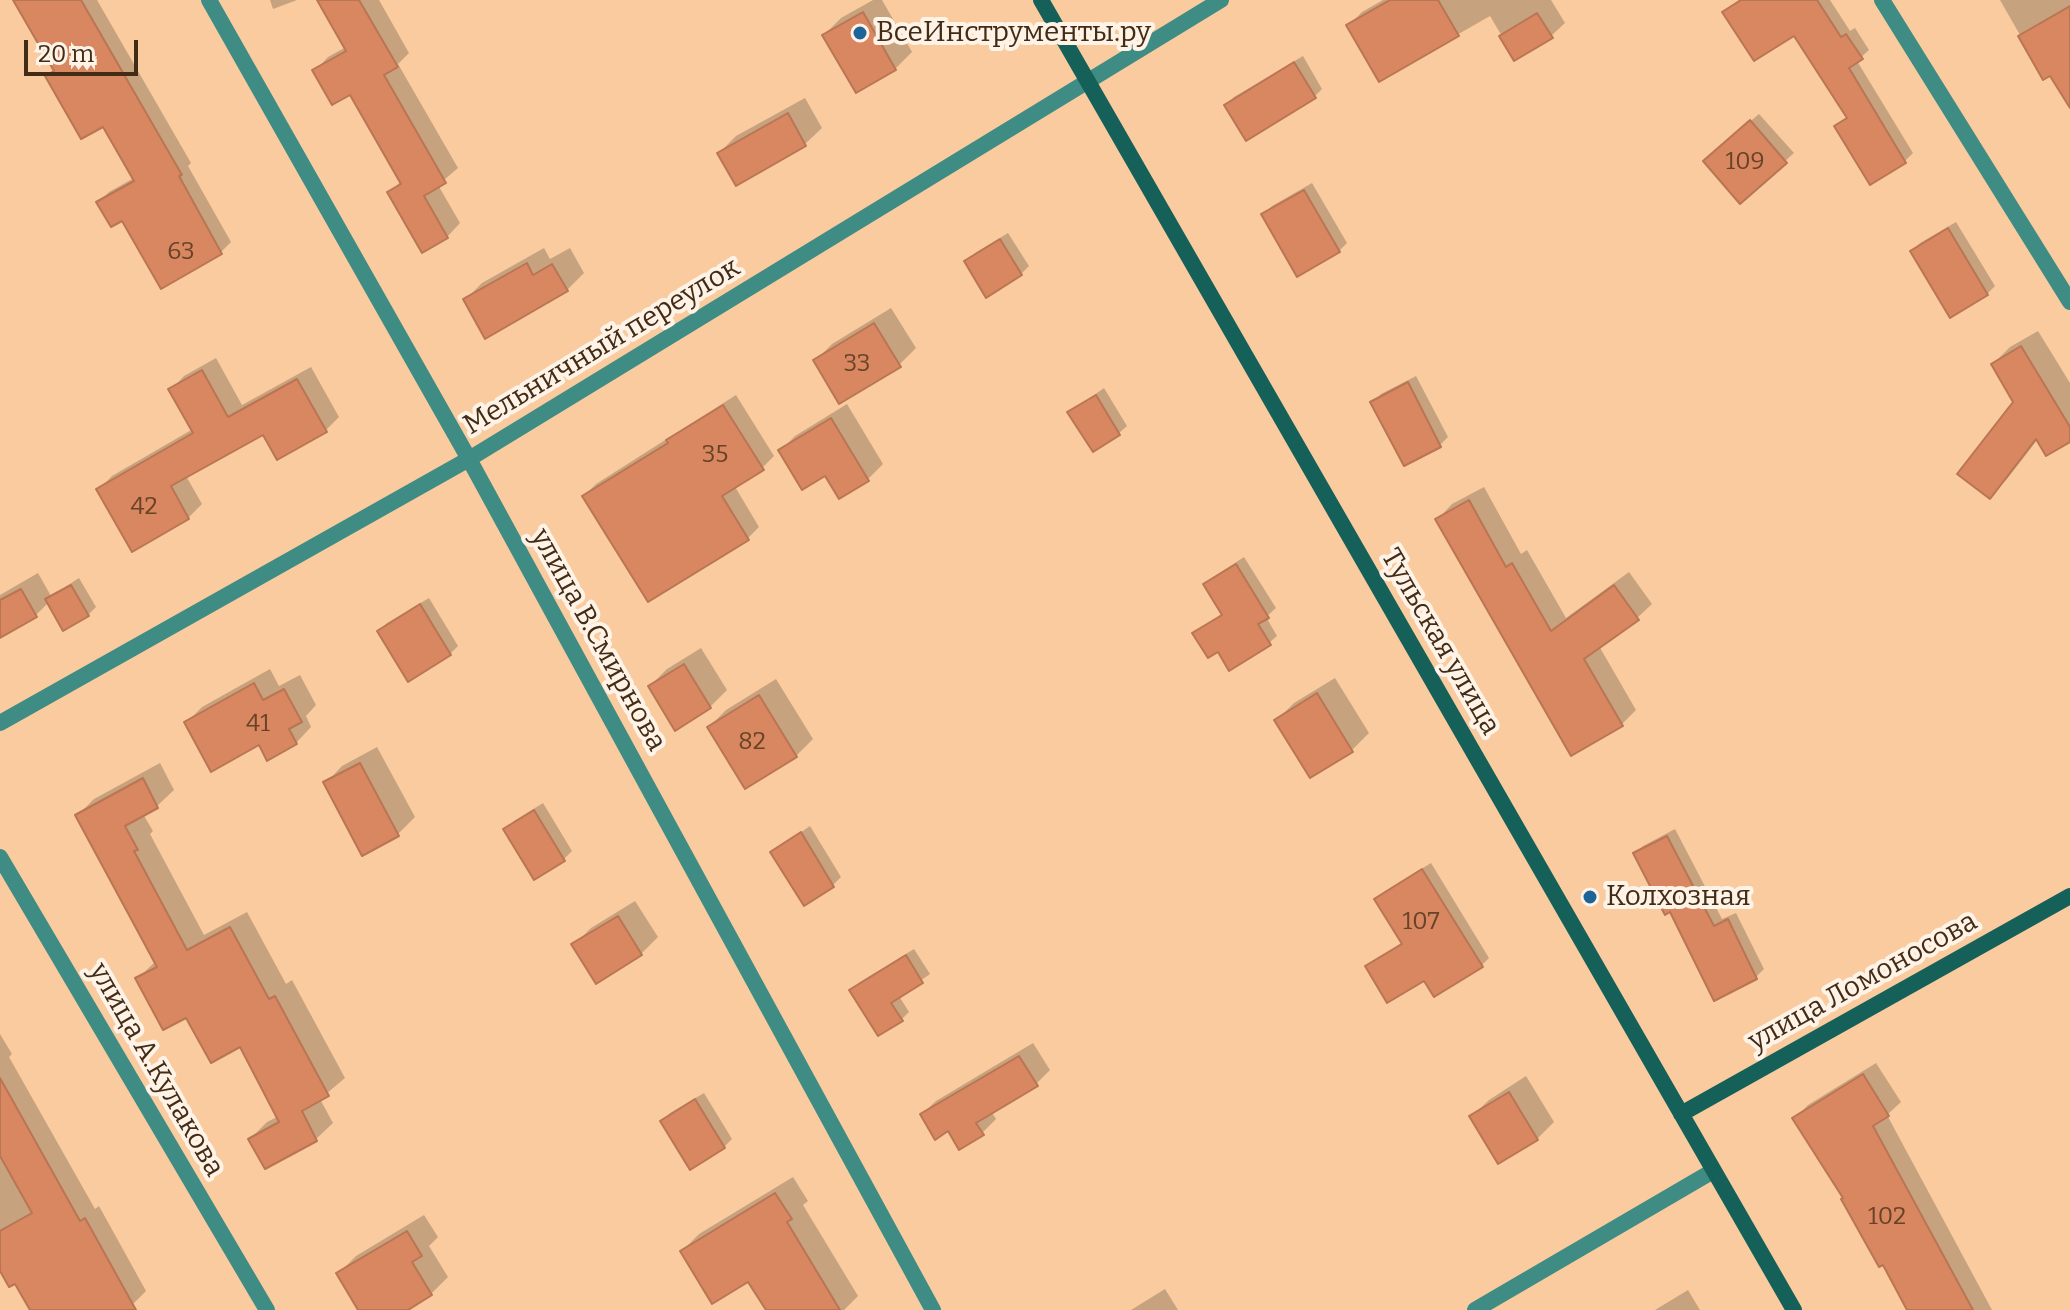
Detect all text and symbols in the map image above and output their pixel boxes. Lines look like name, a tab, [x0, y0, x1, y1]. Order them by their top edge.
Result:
place label: ВсеИнструменты.ру	[876, 16, 1151, 50]
scale bar	[28, 24, 142, 74]
marker: ВсеИнструменты.ру	[851, 24, 869, 42]
text: 20 m	[38, 40, 94, 68]
house number: 109	[1725, 148, 1765, 176]
house number: 63	[167, 238, 195, 266]
street label: Мельничный переулок	[458, 251, 746, 443]
house number: 33	[844, 350, 870, 378]
house number: 35	[702, 441, 728, 469]
house number: 42	[130, 493, 158, 521]
street label: улица В.Смирнова	[523, 523, 673, 757]
street label: Тульская улица	[1373, 543, 1507, 741]
house number: 41	[246, 710, 270, 738]
house number: 82	[738, 728, 766, 756]
place label: Колхозная	[1606, 880, 1750, 914]
marker: Колхозная	[1581, 888, 1599, 906]
street label: улица Ломоносова	[1743, 905, 1983, 1059]
house number: 107	[1402, 908, 1440, 936]
street label: улица А.Кулакова	[81, 957, 231, 1183]
house number: 102	[1868, 1203, 1906, 1231]

